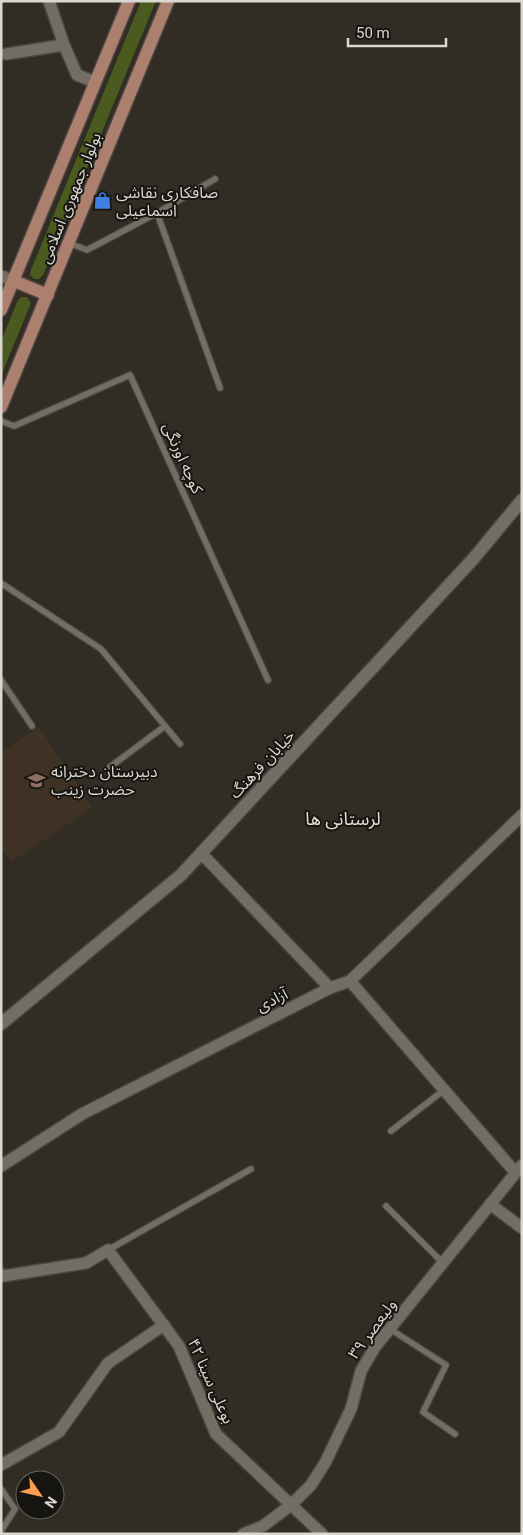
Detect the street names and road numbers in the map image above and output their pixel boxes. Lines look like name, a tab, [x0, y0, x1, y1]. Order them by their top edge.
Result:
street label: بولوار جمهوری اسلامی	[35, 130, 105, 266]
street label: کوچه اورنگی	[158, 419, 207, 497]
street label: خیابان فرهنگ	[225, 726, 299, 802]
street label: آزادی	[253, 983, 292, 1016]
street label: ولیعصر ۳۹	[344, 1295, 400, 1363]
street label: بوعلی سینا ۴۲	[184, 1335, 238, 1427]

